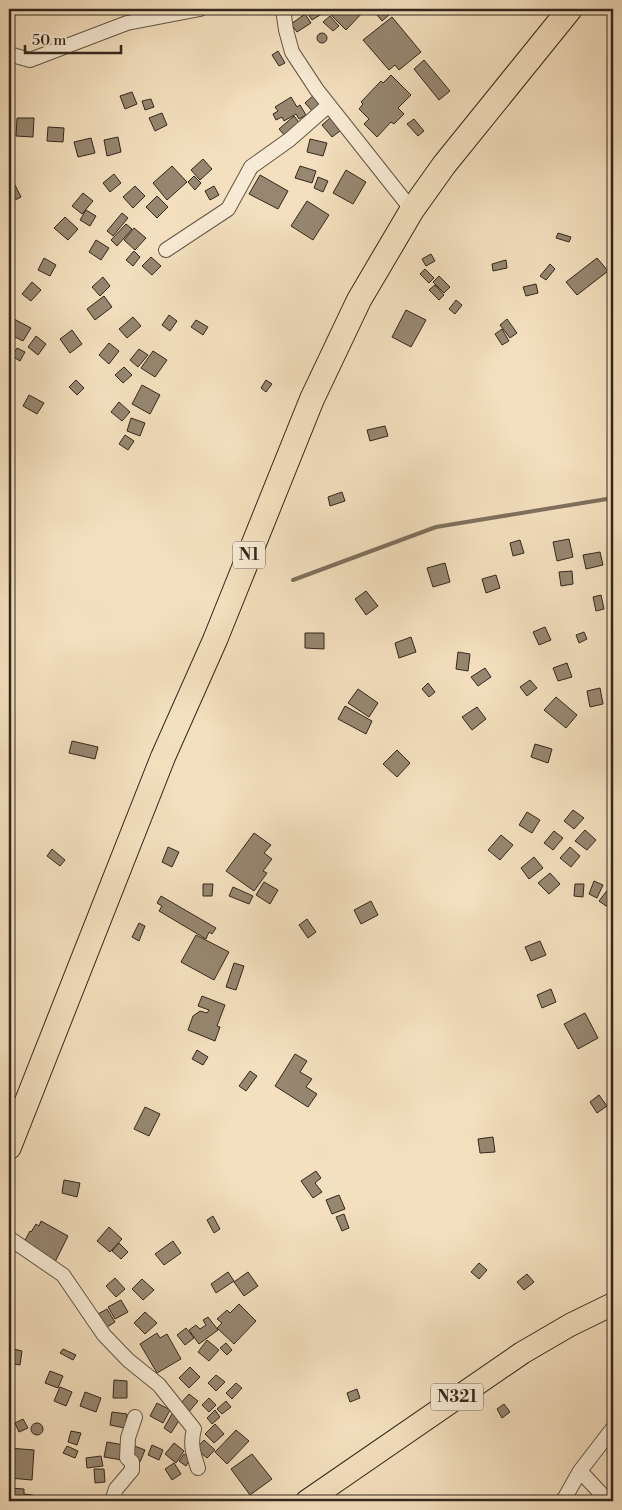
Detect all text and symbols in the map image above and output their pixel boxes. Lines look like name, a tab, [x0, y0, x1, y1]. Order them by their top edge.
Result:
scale bar	[25, 22, 121, 54]
text: 50 m	[32, 31, 66, 50]
road number: N1	[233, 542, 265, 568]
road number: N321	[431, 1384, 483, 1410]

